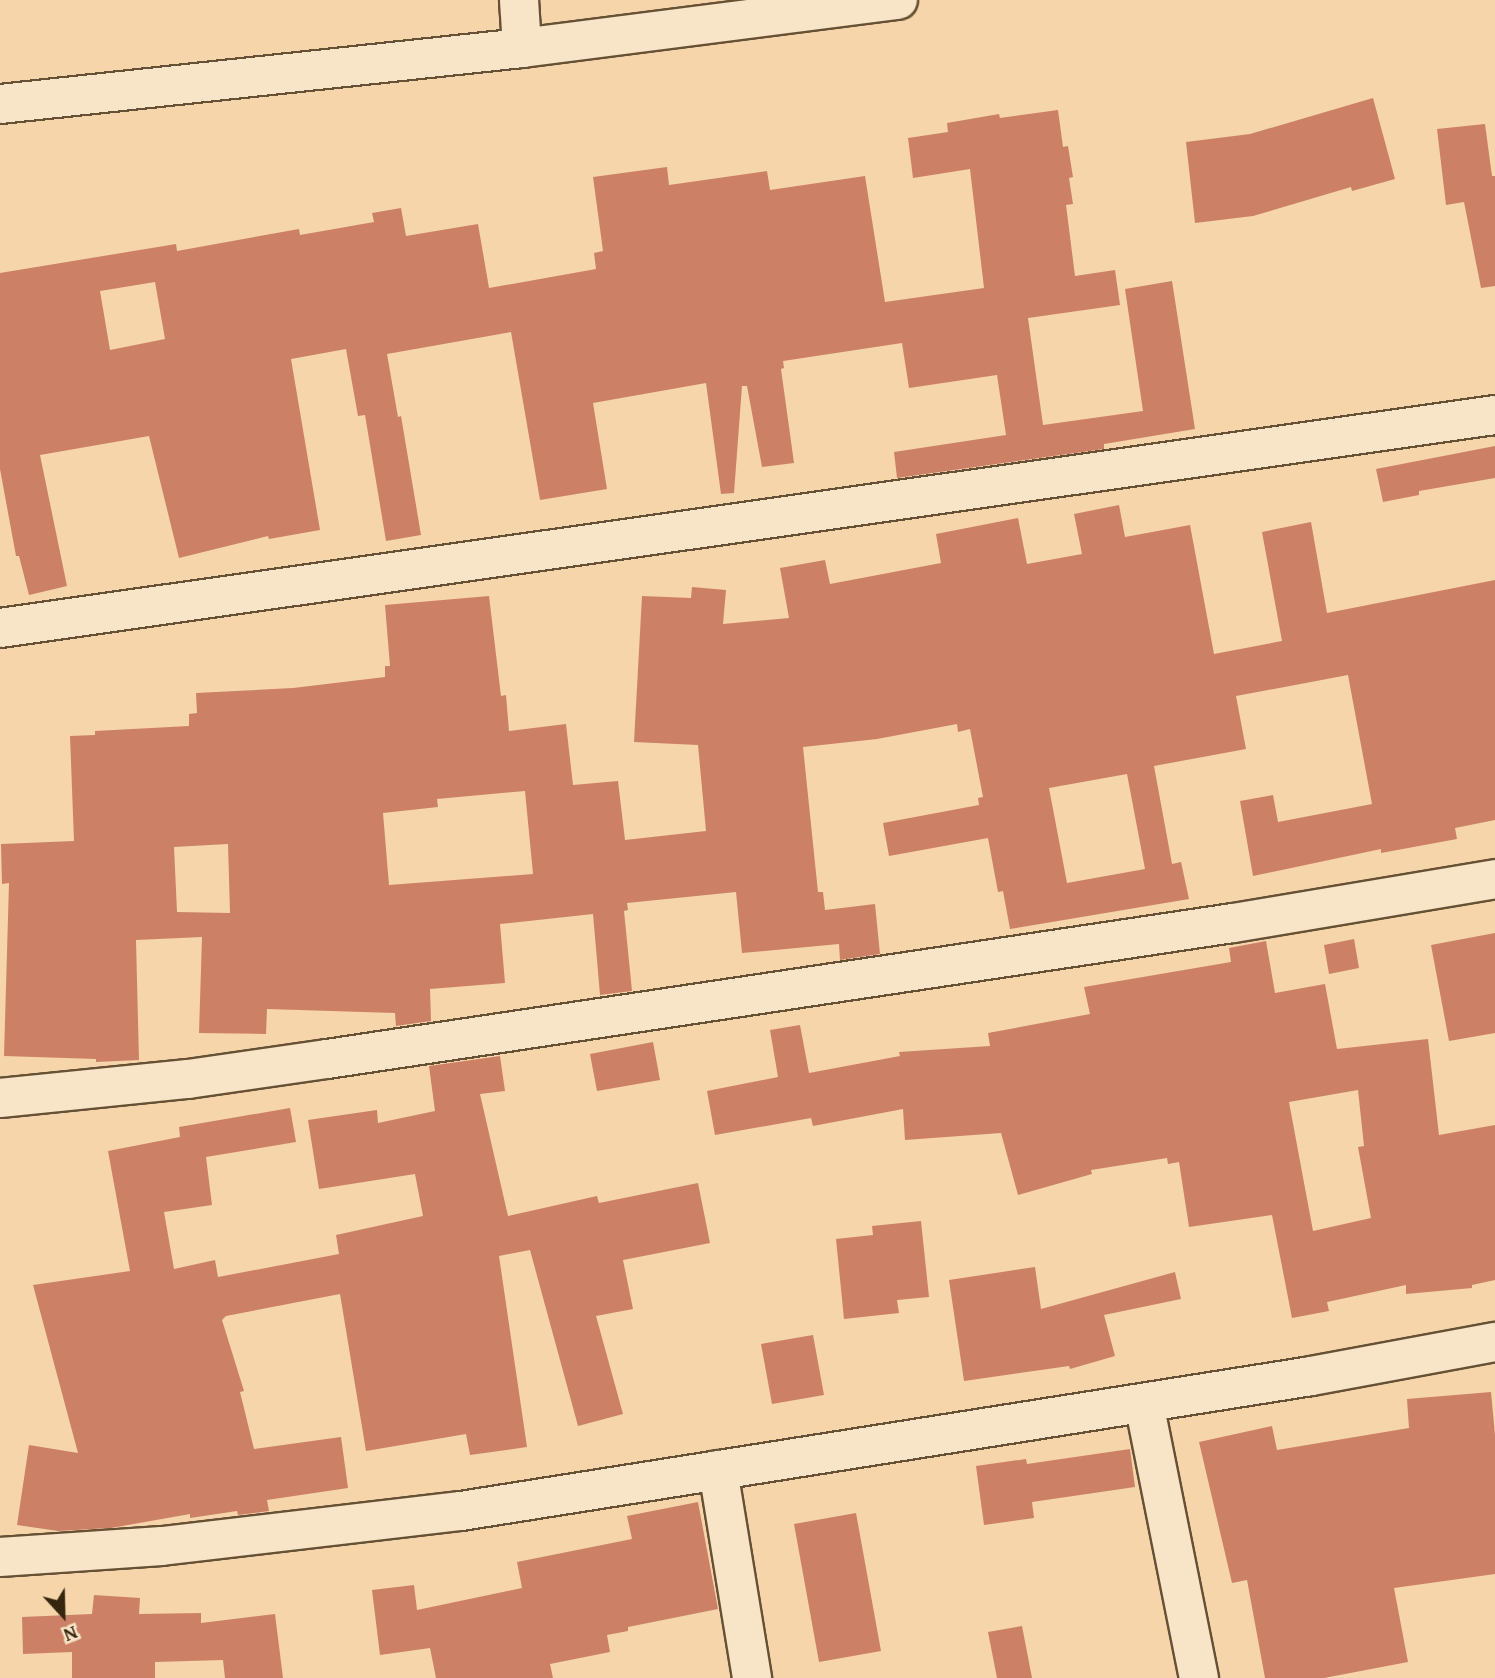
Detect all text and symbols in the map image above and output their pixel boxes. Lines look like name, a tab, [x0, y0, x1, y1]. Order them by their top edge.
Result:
north arrow	[28, 1580, 98, 1650]
text: N	[60, 1619, 82, 1650]

